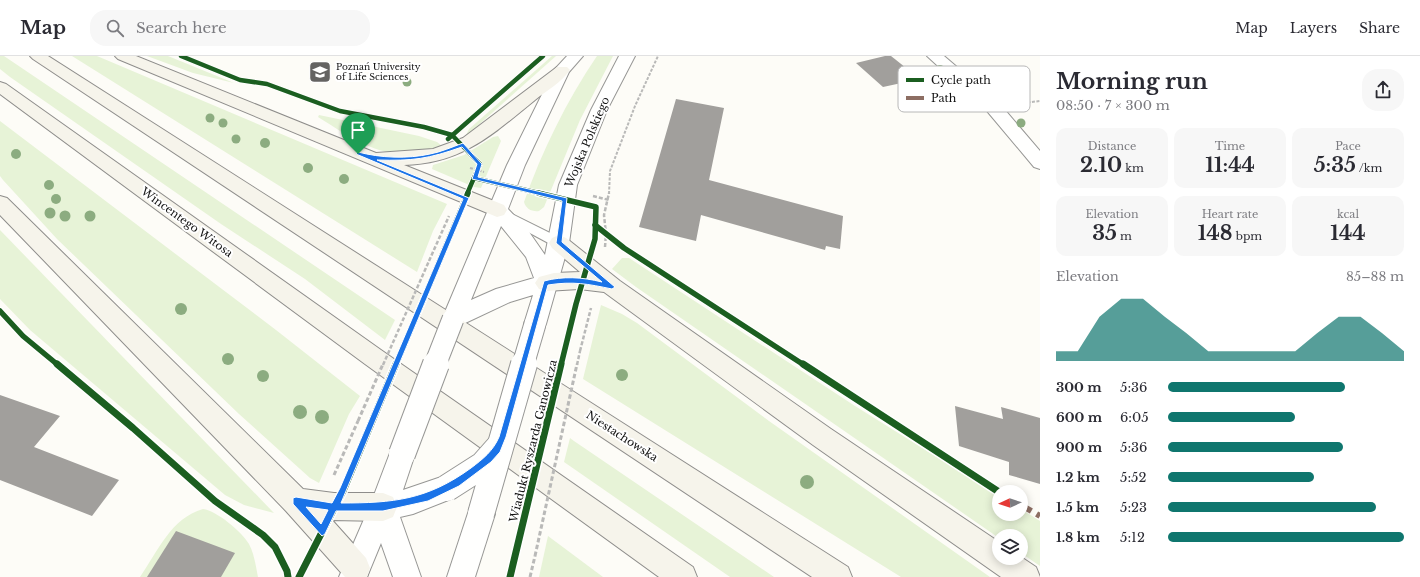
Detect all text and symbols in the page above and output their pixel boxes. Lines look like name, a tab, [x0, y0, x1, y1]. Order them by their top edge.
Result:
search box	[90, 10, 370, 46]
text: Map	[20, 16, 66, 39]
icon: search	[104, 17, 126, 39]
text: Search here	[136, 18, 227, 37]
text: Map	[1235, 19, 1268, 37]
text: Layers	[1290, 19, 1337, 37]
text: Share	[1359, 19, 1400, 37]
school or university icon: Poznań University of Life Sciences	[307, 59, 333, 85]
place label: Poznań University of Life Sciences	[336, 61, 421, 82]
legend	[898, 66, 1030, 112]
text: Morning run	[1056, 68, 1208, 95]
button: share	[1362, 69, 1404, 111]
text: Cycle path	[931, 73, 991, 87]
text: Path	[931, 91, 957, 105]
street label: Wojska Polskiego	[561, 95, 612, 190]
text: 08:50 · 7 × 300 m	[1056, 97, 1170, 114]
pin	[341, 113, 375, 154]
icon: arrive	[347, 119, 369, 141]
text: Distance	[1088, 139, 1136, 153]
text: Time	[1215, 139, 1245, 153]
text: Pace	[1335, 139, 1361, 153]
text: 2.10	[1080, 153, 1122, 177]
text: 11:44	[1205, 153, 1255, 177]
text: 5:35	[1314, 153, 1356, 177]
text: km	[1122, 161, 1144, 175]
text: /km	[1356, 161, 1382, 175]
street label: Wincentego Witosa	[138, 183, 236, 260]
text: Elevation	[1085, 207, 1139, 221]
text: Heart rate	[1202, 207, 1258, 221]
text: kcal	[1337, 207, 1359, 221]
text: 35	[1092, 221, 1117, 245]
text: 148	[1198, 221, 1233, 245]
text: 144	[1330, 221, 1366, 245]
text: m	[1117, 229, 1132, 243]
text: bpm	[1233, 229, 1262, 243]
text: Elevation	[1056, 268, 1119, 285]
text: 85–88 m	[1346, 268, 1404, 285]
street label: Wiadukt Ryszarda Ganowicza	[506, 357, 560, 525]
text: 300 m	[1056, 379, 1102, 396]
text: 5:36	[1120, 379, 1147, 396]
street label: Niestachowska	[584, 408, 661, 465]
text: 600 m	[1056, 409, 1102, 426]
text: 6:05	[1120, 409, 1149, 426]
text: 900 m	[1056, 439, 1102, 456]
text: 5:36	[1120, 439, 1147, 456]
text: 1.2 km	[1056, 469, 1100, 486]
text: 5:52	[1120, 469, 1146, 486]
north arrow	[992, 485, 1028, 521]
map controls	[992, 485, 1028, 565]
text: 1.5 km	[1056, 499, 1099, 516]
text: 5:23	[1120, 499, 1147, 516]
button: layers	[992, 529, 1028, 565]
text: 1.8 km	[1056, 529, 1100, 546]
text: 5:12	[1120, 529, 1145, 546]

